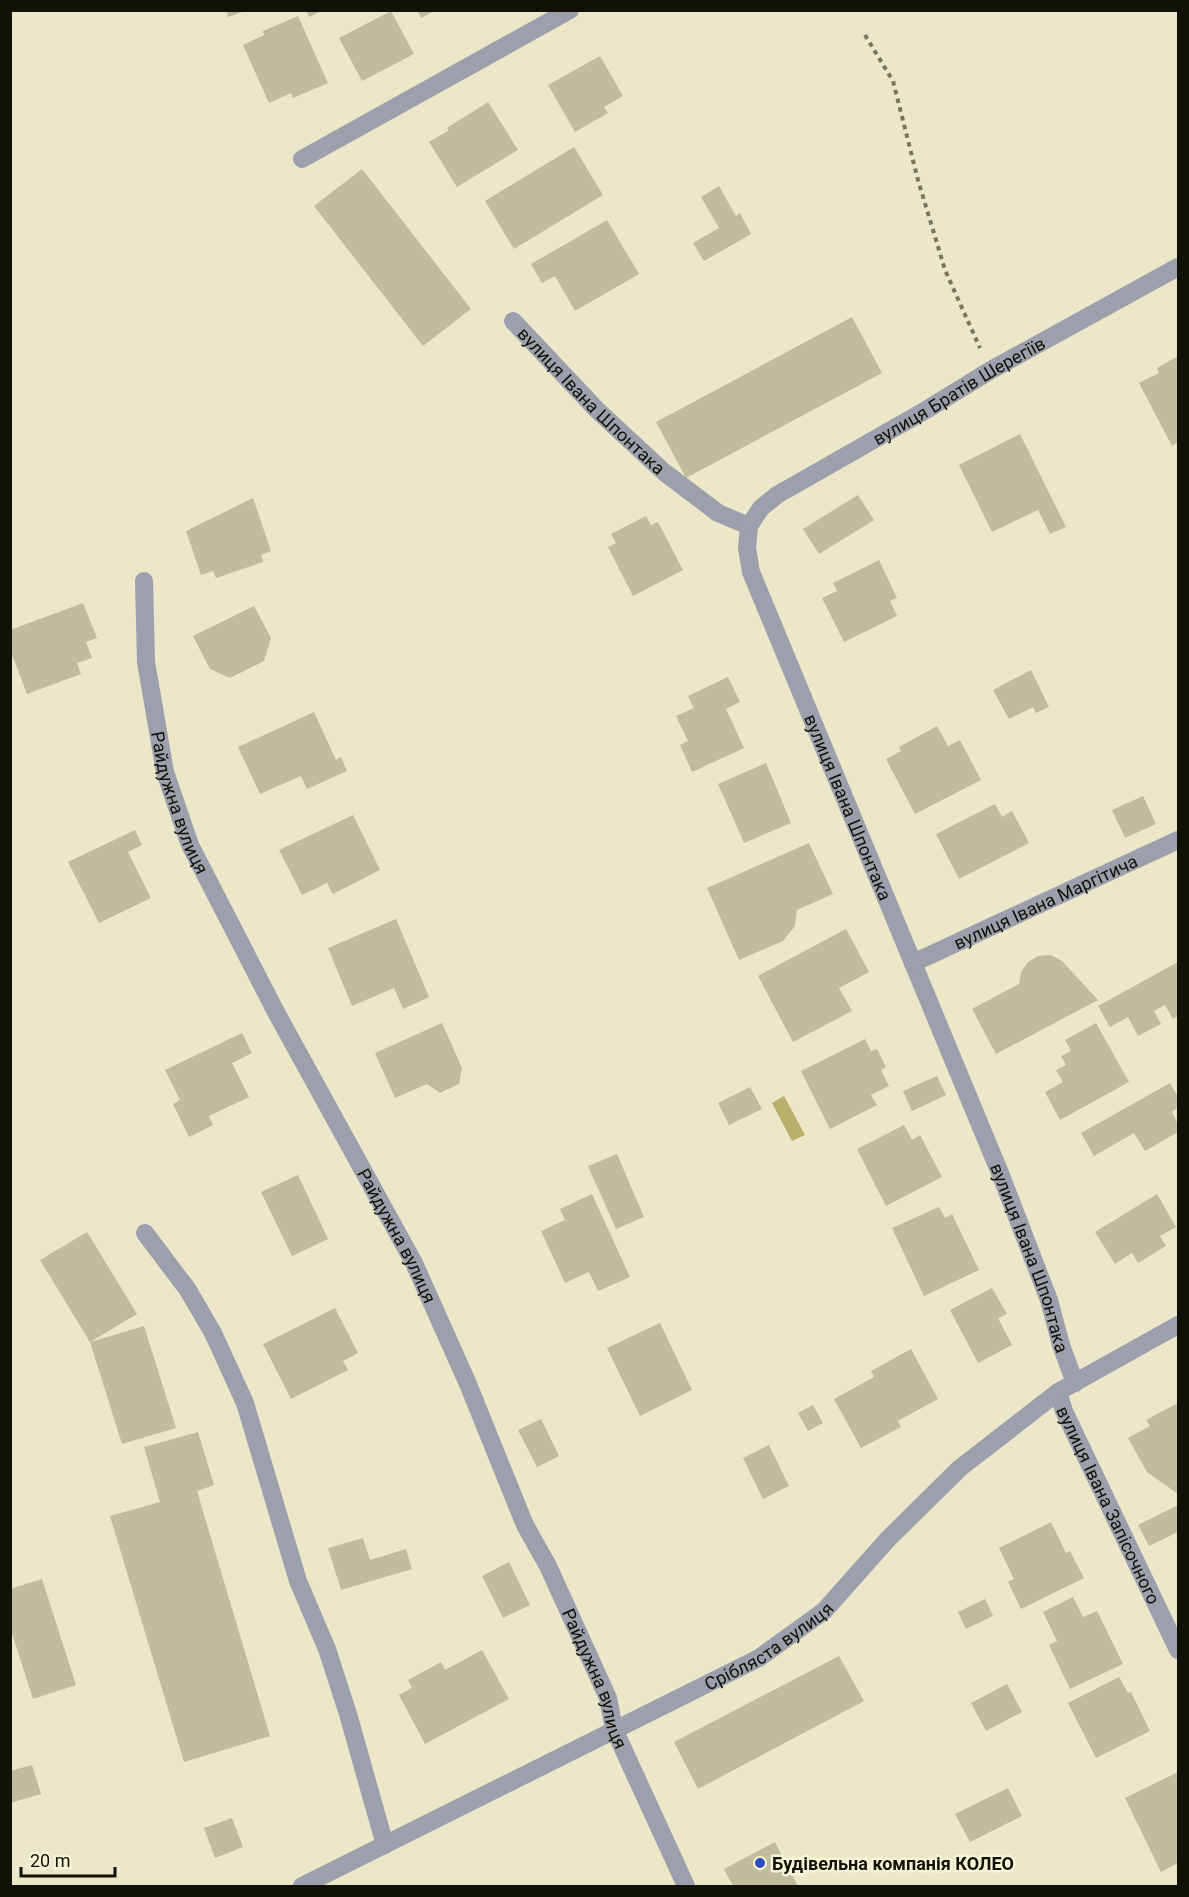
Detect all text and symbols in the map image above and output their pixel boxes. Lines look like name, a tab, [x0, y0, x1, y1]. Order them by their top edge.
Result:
street label: вулиця Івана Шпонтака	[514, 323, 670, 479]
street label: вулиця Братів Шерегіїв	[869, 332, 1049, 449]
street label: вулиця Івана Шпонтака	[800, 711, 896, 903]
street label: Райдужна вулиця	[148, 730, 213, 877]
street label: вулиця Івана Маргітича	[950, 850, 1141, 953]
street label: вулиця Івана Шпонтака	[986, 1160, 1073, 1355]
street label: Райдужна вулиця	[353, 1164, 441, 1306]
street label: вулиця Івана Запісочного	[1053, 1402, 1165, 1607]
street label: Срібляста вулиця	[701, 1598, 837, 1694]
street label: Райдужна вулиця	[558, 1605, 632, 1752]
scale bar	[21, 1840, 116, 1878]
text: 20 m	[30, 1850, 70, 1871]
place label: Будівельна компанія КОЛЕО	[772, 1853, 1014, 1874]
marker: Будівельна компанія КОЛЕО	[753, 1856, 767, 1870]

